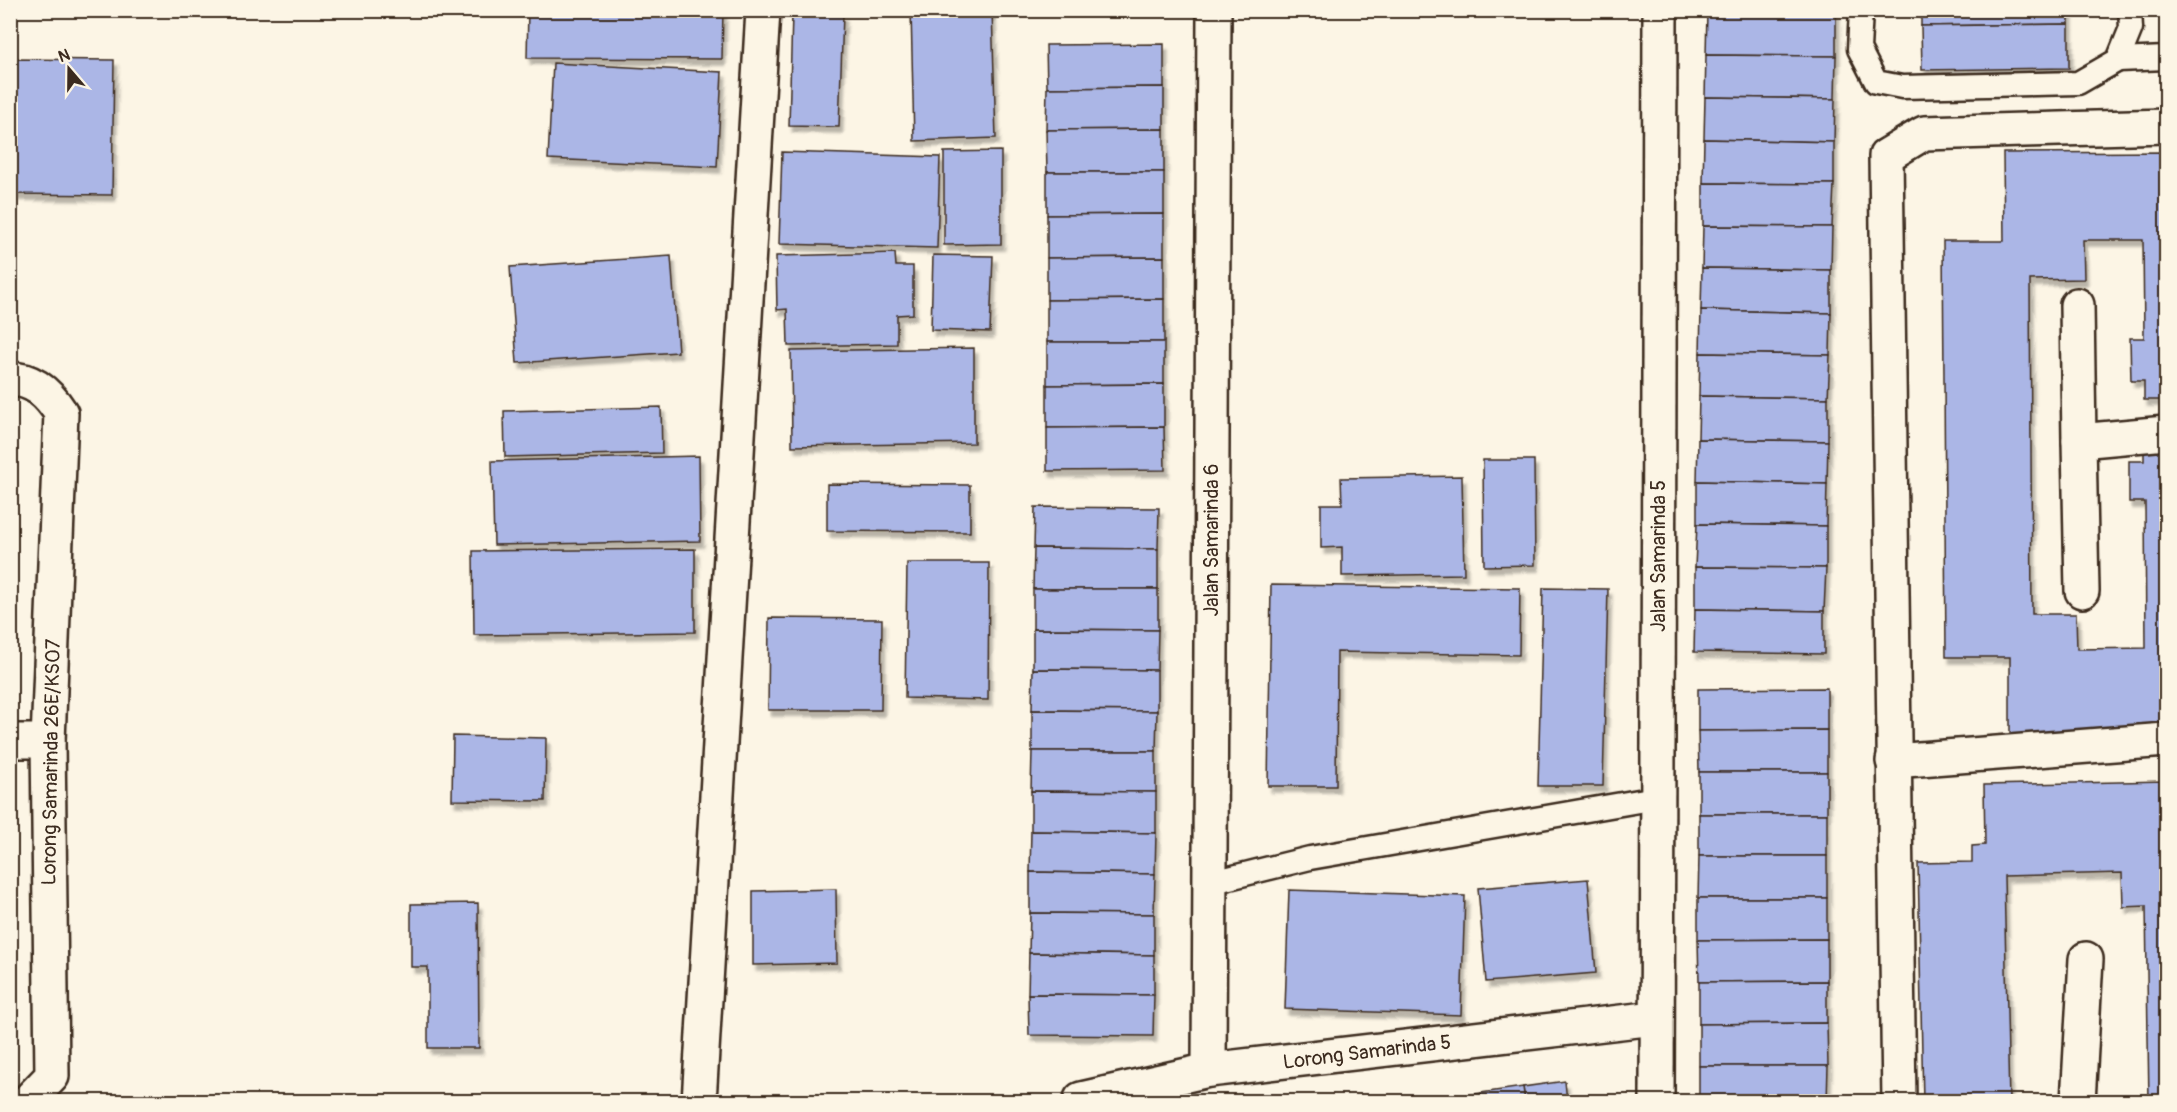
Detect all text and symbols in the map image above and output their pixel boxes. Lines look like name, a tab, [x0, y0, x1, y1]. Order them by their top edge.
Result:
north arrow	[39, 39, 99, 99]
text: N	[56, 45, 73, 67]
street label: Jalan Samarinda 6	[1199, 464, 1224, 616]
street label: Jalan Samarinda 5	[1646, 480, 1671, 632]
street label: Lorong Samarinda 26E/KS07	[36, 638, 66, 886]
street label: Lorong Samarinda 5	[1282, 1029, 1452, 1075]

